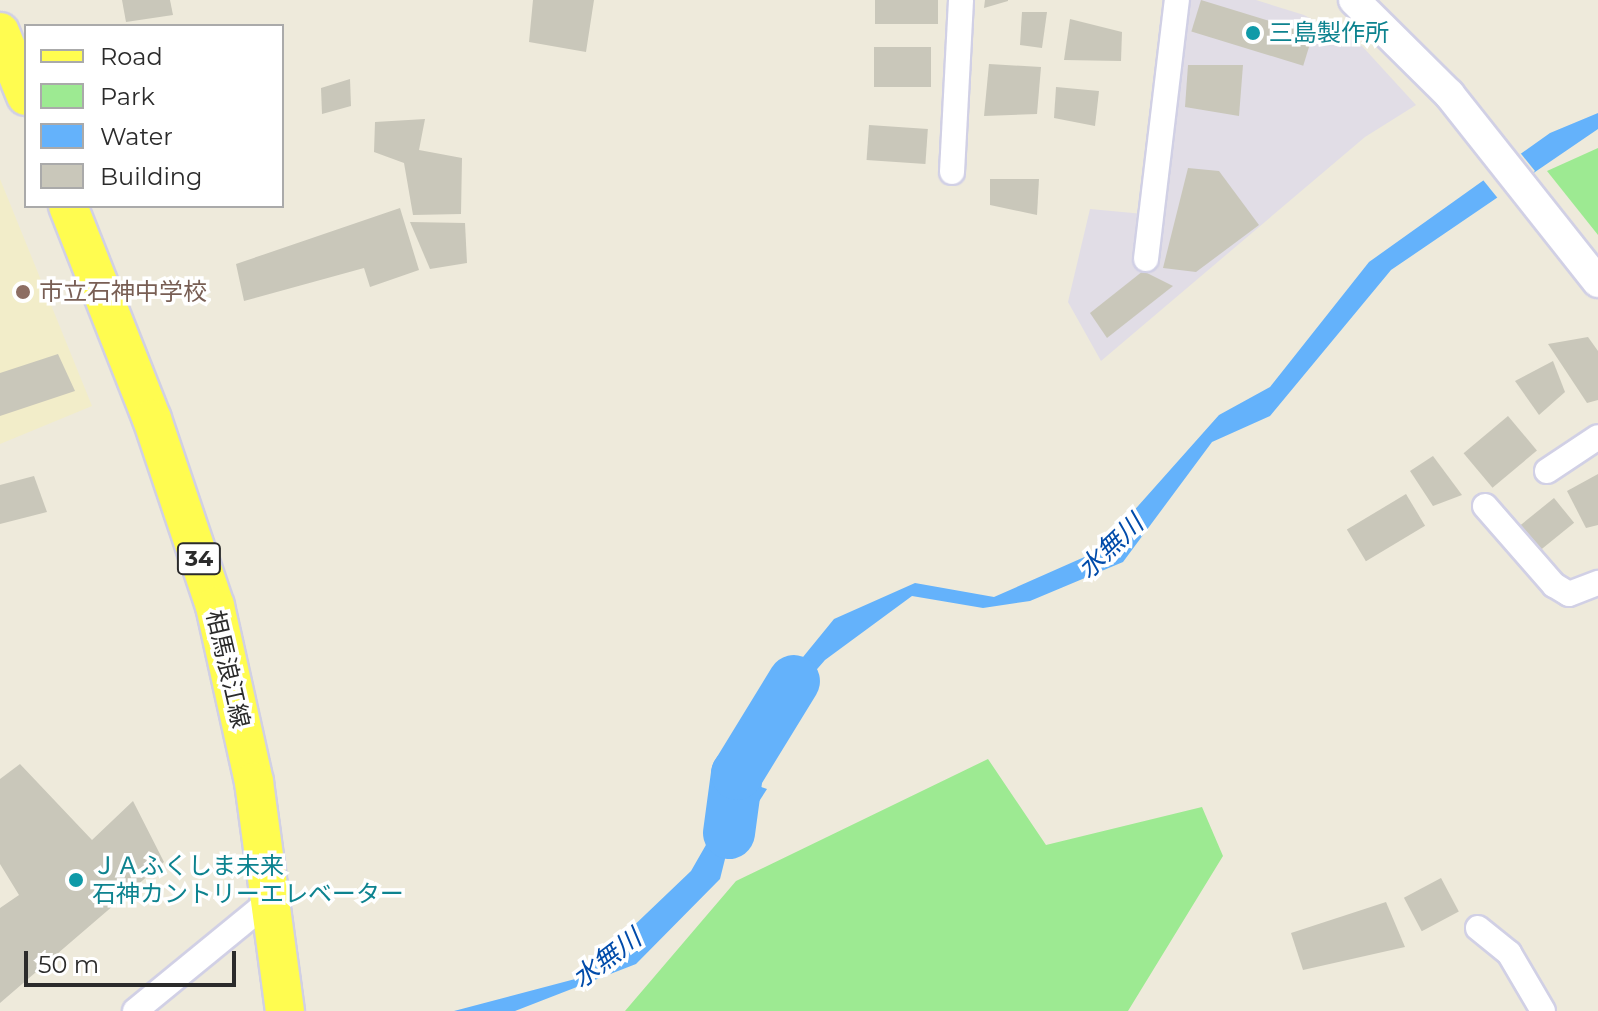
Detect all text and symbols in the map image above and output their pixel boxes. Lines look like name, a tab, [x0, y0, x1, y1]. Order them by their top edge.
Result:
place label: 三島製作所	[1269, 19, 1389, 47]
legend	[24, 24, 284, 208]
marker: 三島製作所	[1244, 24, 1262, 42]
text: Road	[100, 42, 163, 71]
text: Park	[100, 82, 155, 111]
text: Water	[100, 122, 173, 151]
text: Building	[100, 162, 203, 191]
place label: 市立石神中学校	[39, 278, 207, 306]
marker: 市立石神中学校	[14, 283, 32, 301]
water label: 水無川	[1072, 509, 1150, 585]
road number: 34	[175, 541, 223, 577]
street label: 相馬浪江線	[200, 607, 256, 731]
place label: ＪＡふくしま未来 石神カントリーエレベーター	[92, 852, 404, 908]
marker: ＪＡふくしま未来 石神カントリーエレベーター	[67, 871, 85, 889]
water label: 水無川	[566, 923, 648, 995]
scale bar	[28, 935, 240, 985]
text: 50 m	[38, 950, 99, 979]

